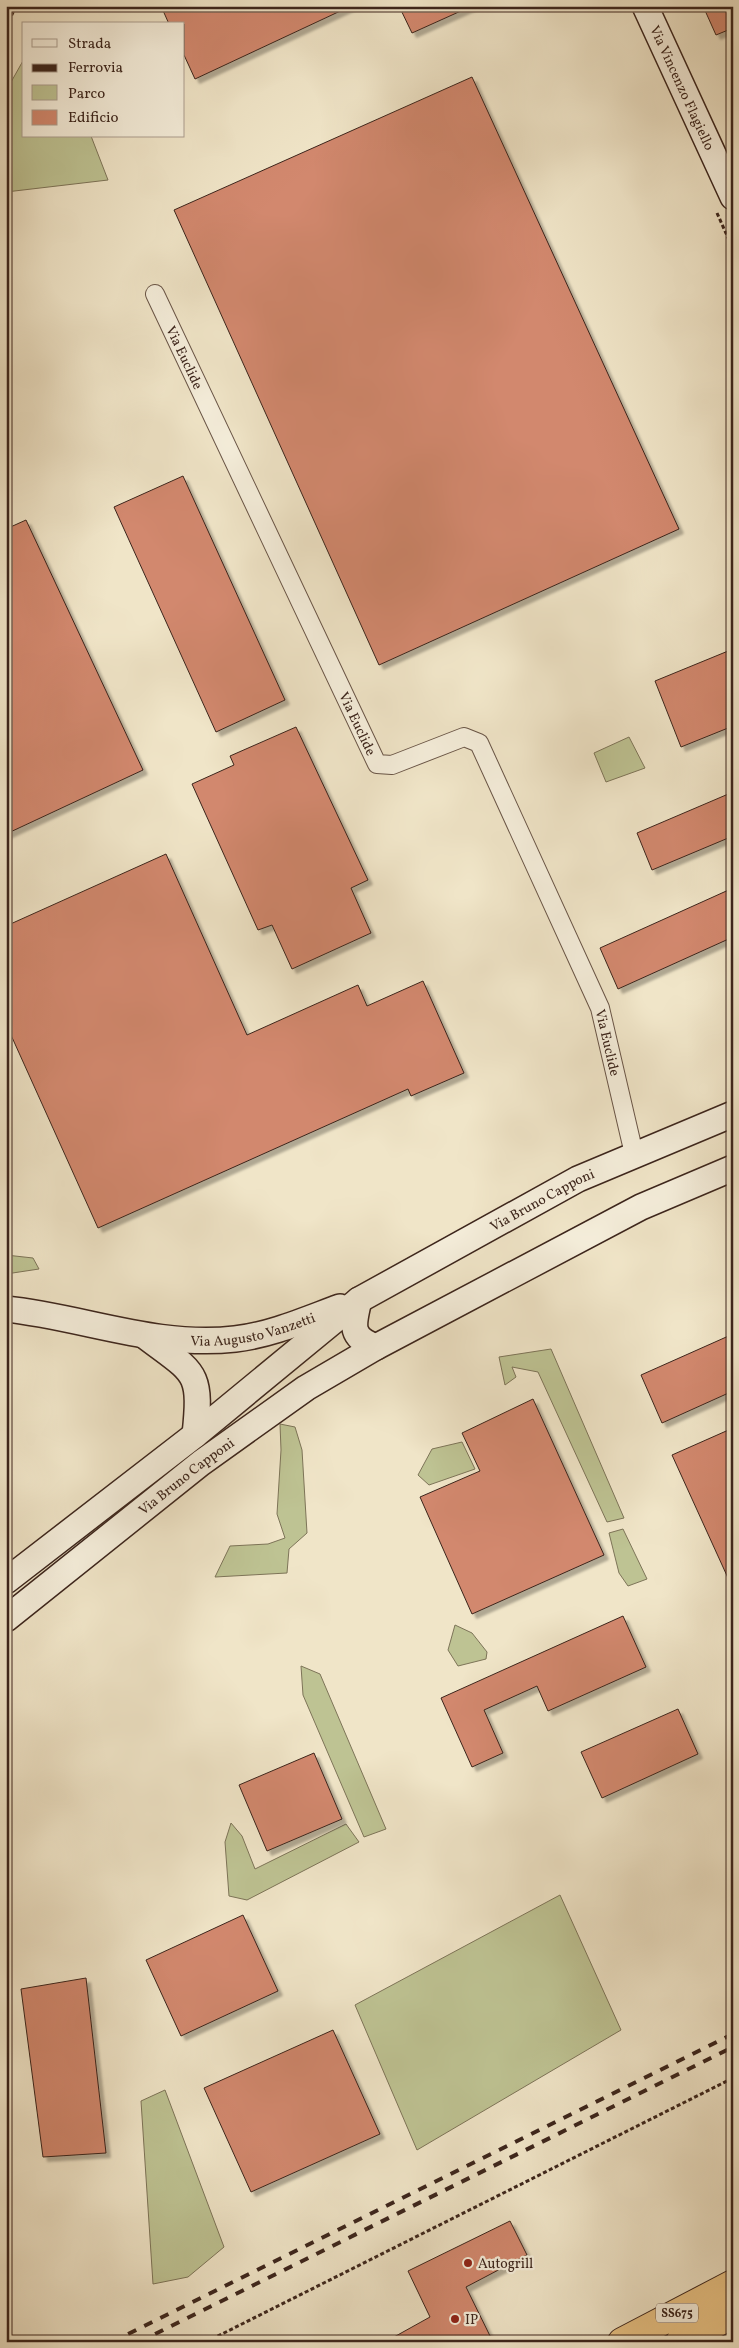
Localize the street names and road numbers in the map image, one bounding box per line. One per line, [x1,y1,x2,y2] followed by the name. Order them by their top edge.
[644,23,718,154] street label: Via Vincenzo Flagiello
[160,323,207,393] street label: Via Euclide
[333,689,380,759] street label: Via Euclide
[590,1008,624,1079] street label: Via Euclide
[487,1165,598,1237] street label: Via Bruno Capponi
[190,1309,318,1352] street label: Via Augusto Vanzetti
[135,1434,239,1520] street label: Via Bruno Capponi
[656,2304,698,2322] road number: SS675

